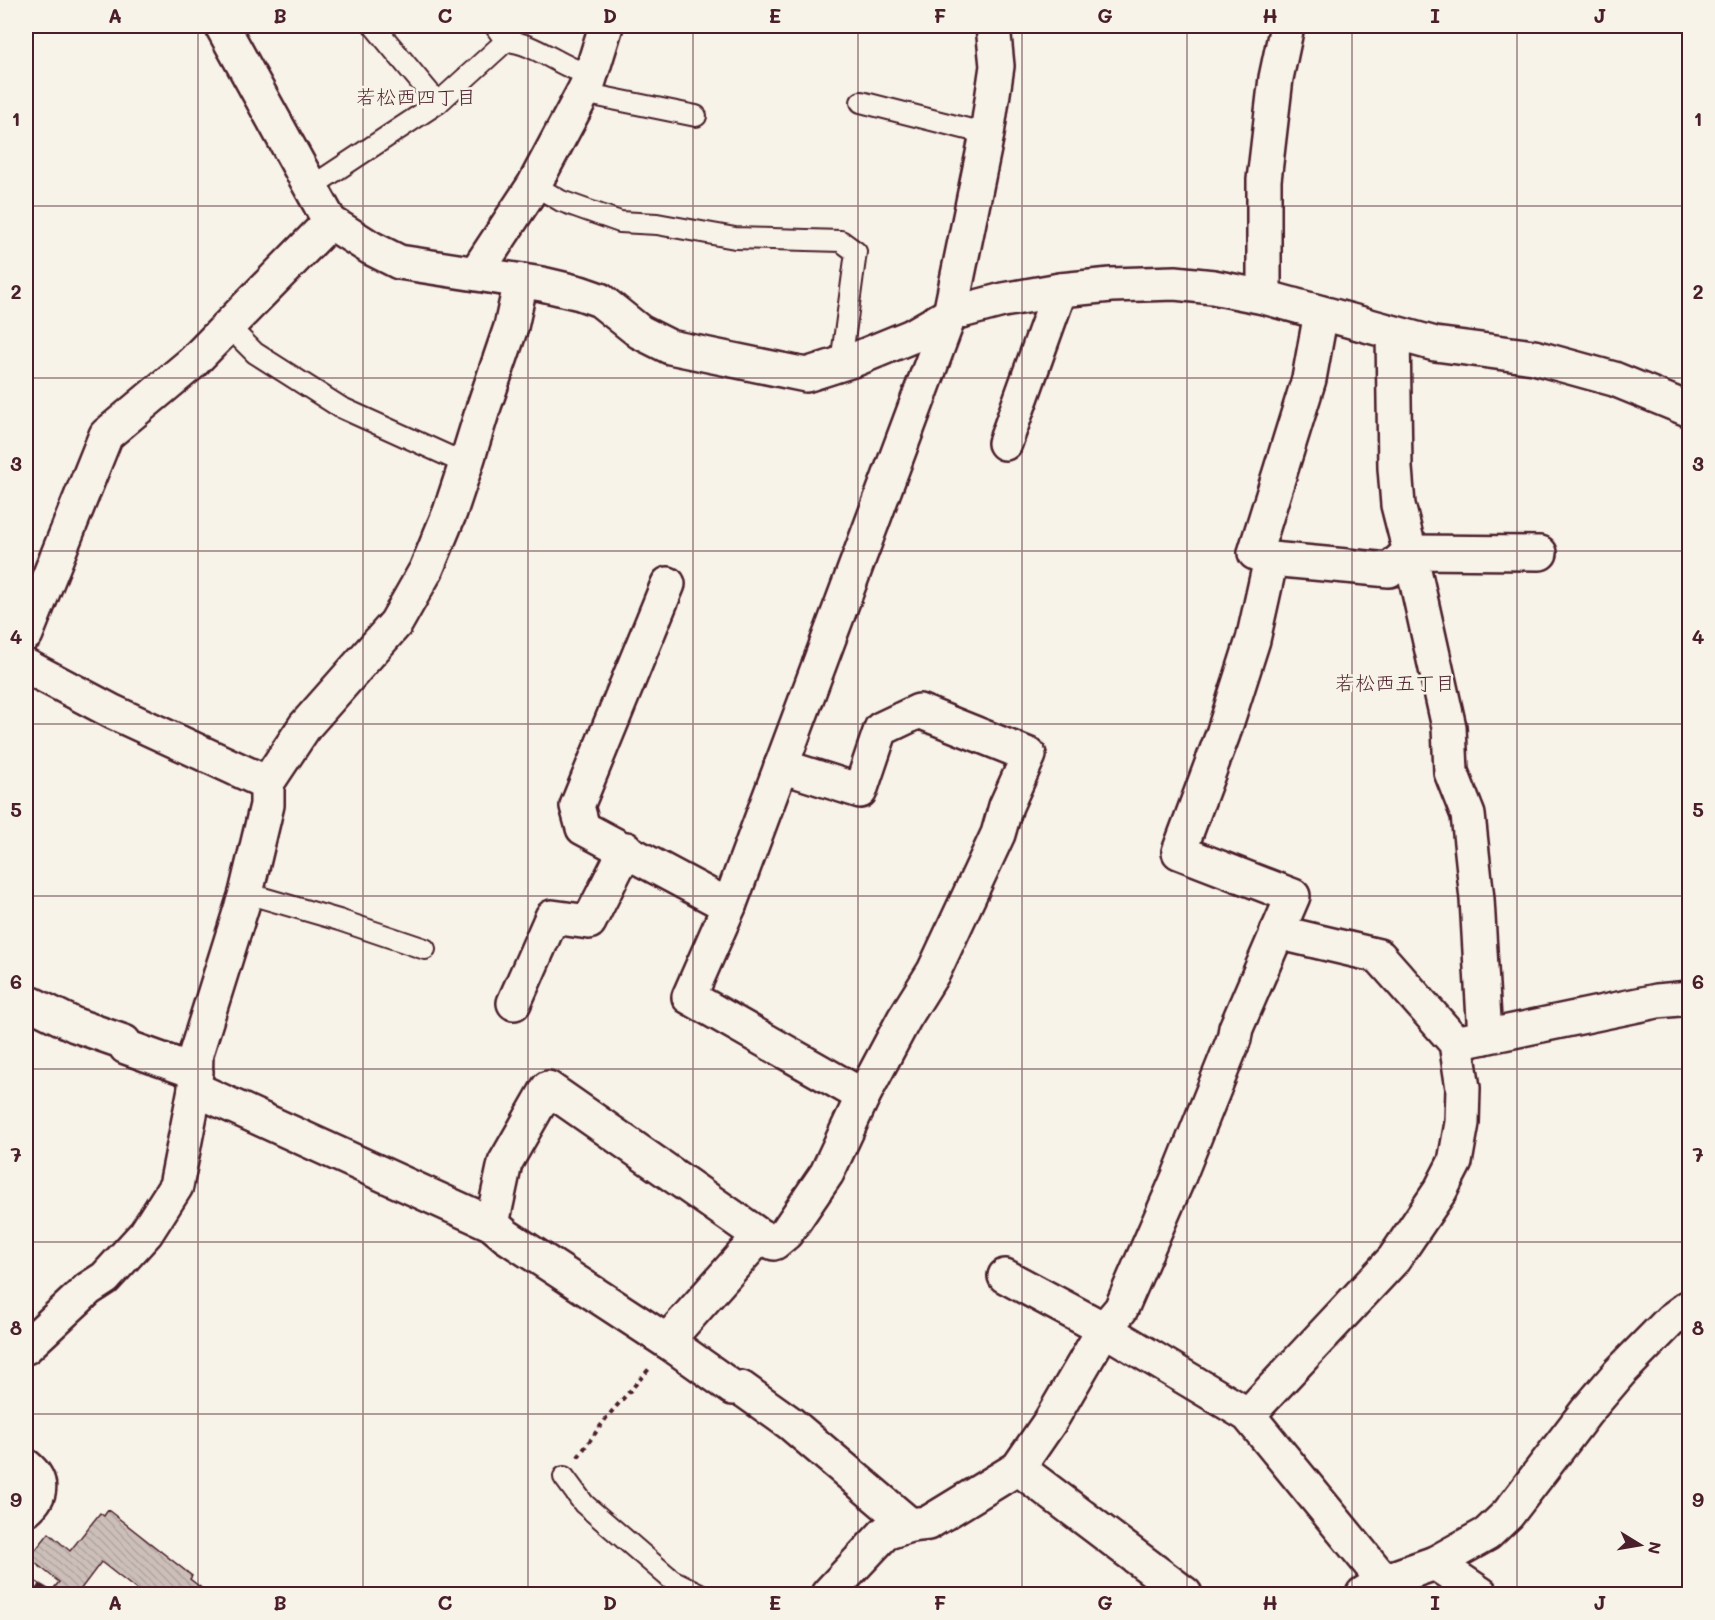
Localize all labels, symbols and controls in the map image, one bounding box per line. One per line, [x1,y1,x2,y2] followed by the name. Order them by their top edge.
[108,2,122,28] text: A
[273,2,287,28] text: B
[438,2,453,28] text: C
[603,2,617,28] text: D
[769,2,781,28] text: E
[934,2,947,28] text: F
[1097,2,1113,28] text: G
[1262,2,1278,28] text: H
[1430,2,1440,28] text: I
[1593,2,1607,28] text: J
[356,83,476,109] district label: 若松西四丁目
[12,105,20,131] text: 1
[1694,105,1702,131] text: 1
[10,278,22,304] text: 2
[1692,278,1704,304] text: 2
[10,450,22,476] text: 3
[1692,450,1704,476] text: 3
[10,623,23,649] text: 4
[1692,623,1705,649] text: 4
[1335,669,1455,695] district label: 若松西五丁目
[10,796,22,822] text: 5
[1692,796,1704,822] text: 5
[10,968,22,994] text: 6
[1692,968,1704,994] text: 6
[10,1141,22,1167] text: 7
[1692,1141,1704,1167] text: 7
[10,1314,22,1340] text: 8
[1692,1314,1704,1340] text: 8
[10,1486,22,1512] text: 9
[1692,1486,1704,1512] text: 9
[1610,1515,1670,1575] north arrow
[1644,1540,1667,1556] text: N
[108,1589,122,1615] text: A
[273,1589,287,1615] text: B
[438,1589,453,1615] text: C
[603,1589,617,1615] text: D
[769,1589,781,1615] text: E
[934,1589,947,1615] text: F
[1097,1589,1113,1615] text: G
[1262,1589,1278,1615] text: H
[1430,1589,1440,1615] text: I
[1593,1589,1607,1615] text: J

